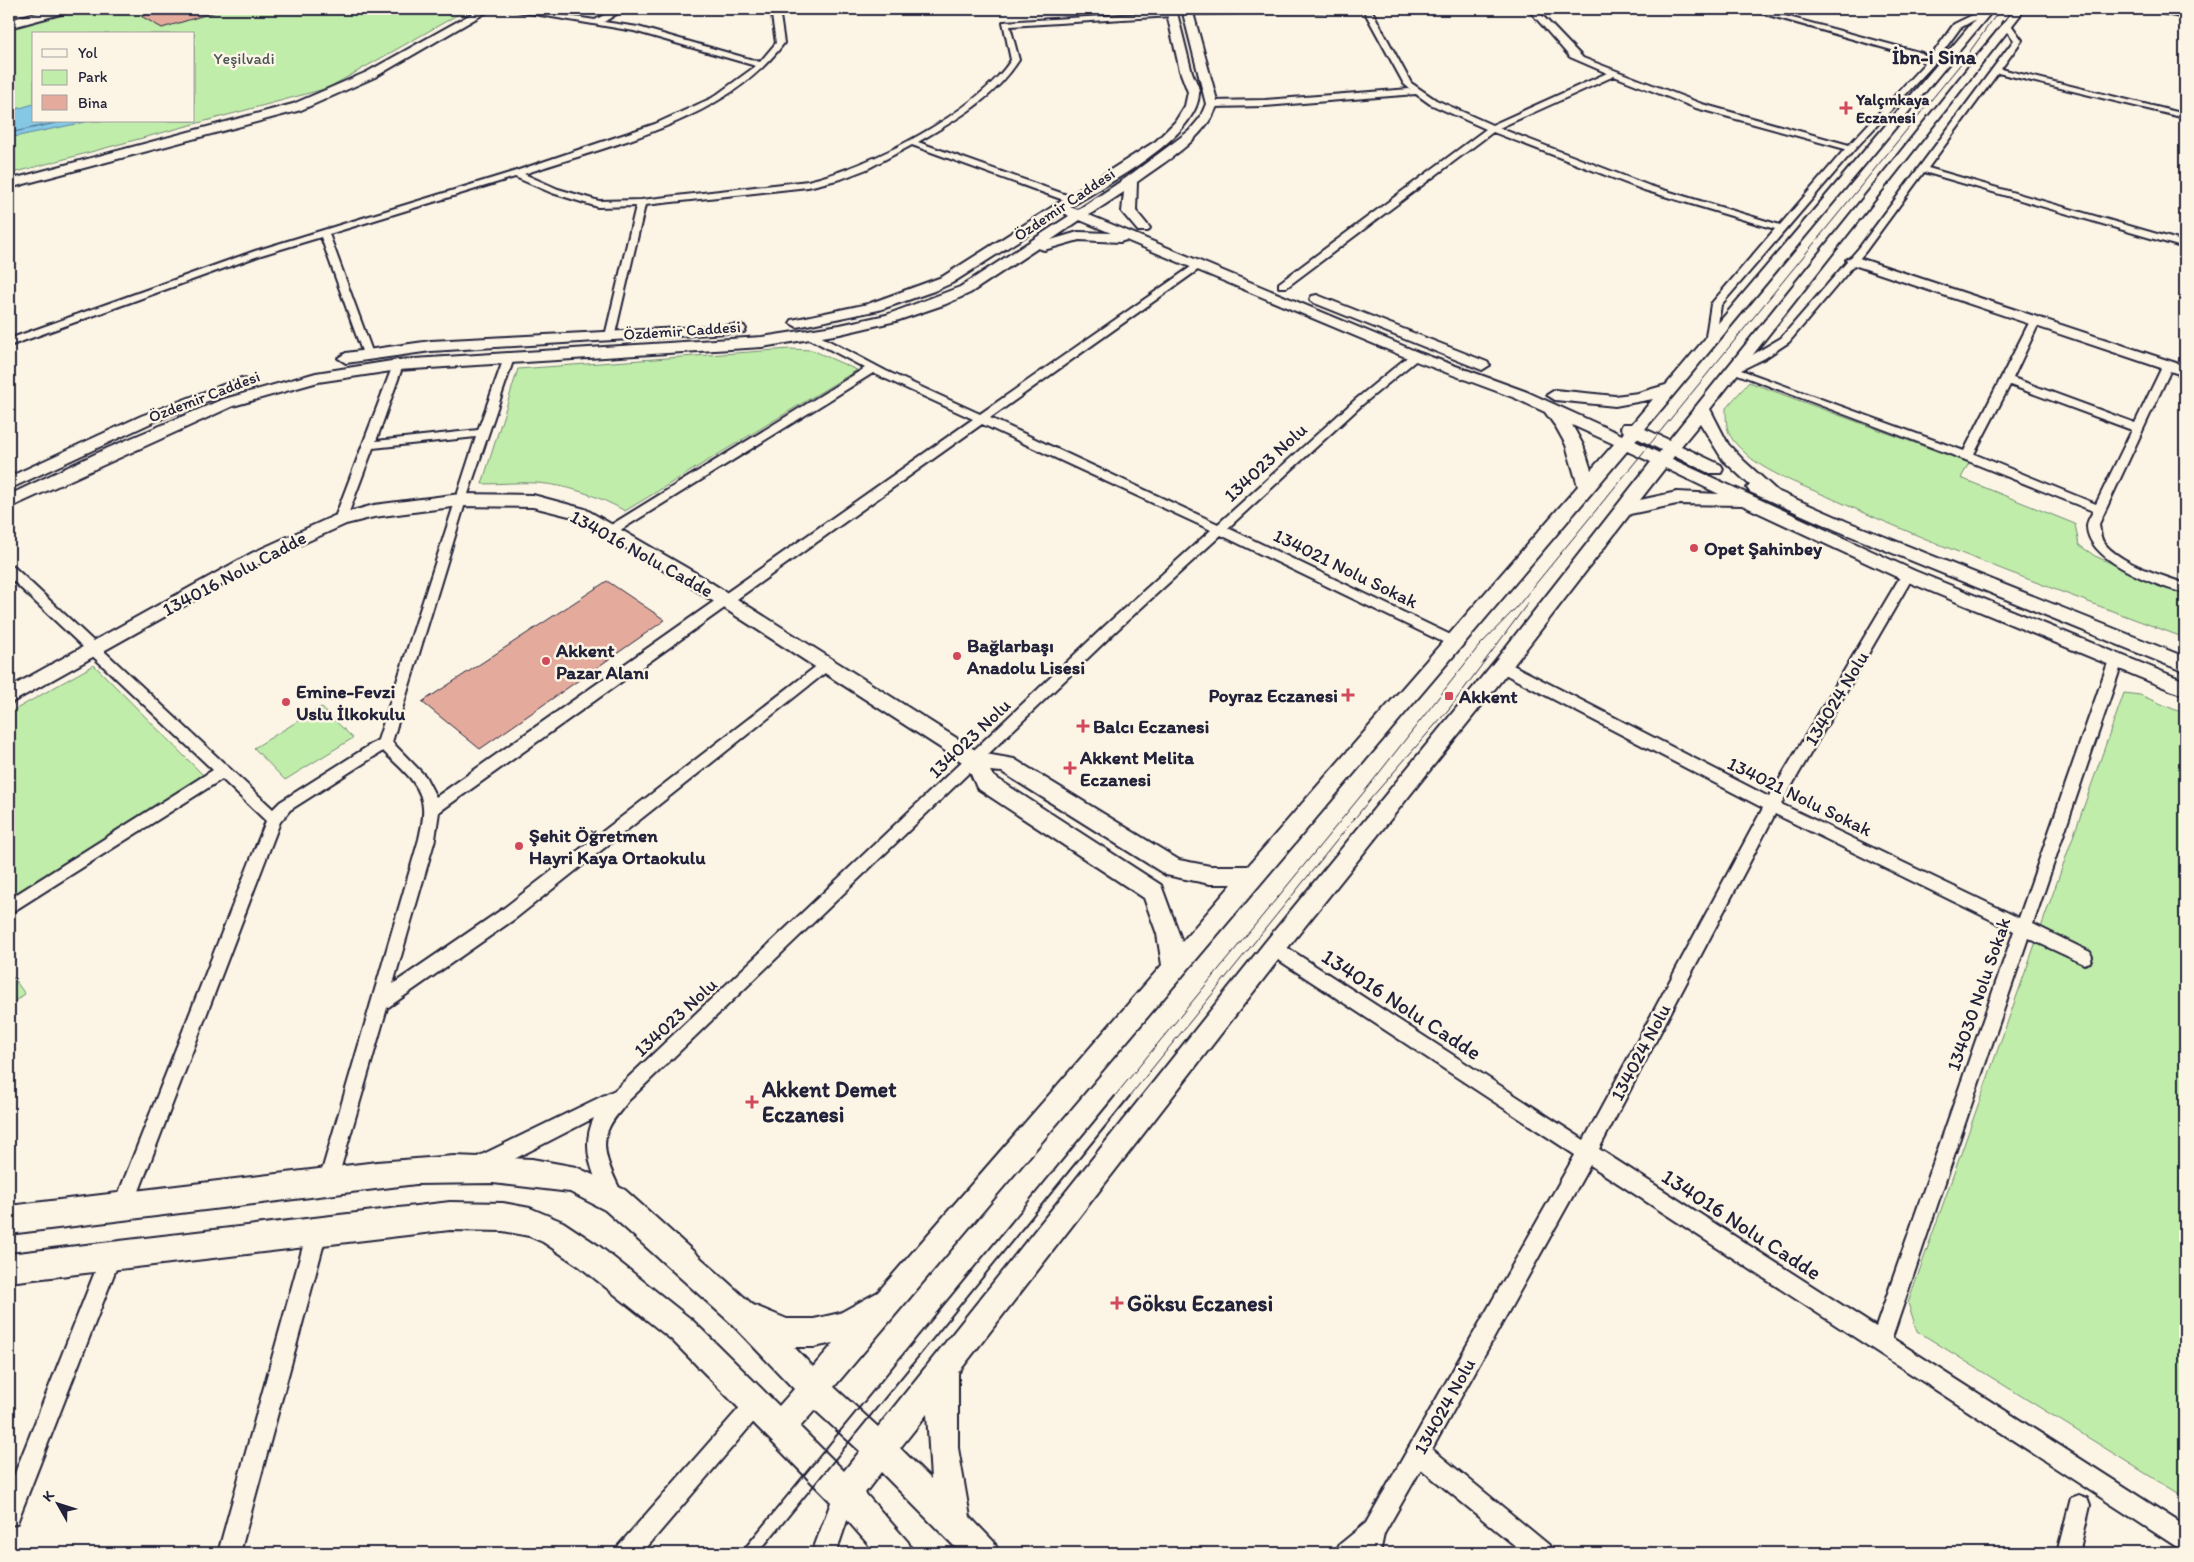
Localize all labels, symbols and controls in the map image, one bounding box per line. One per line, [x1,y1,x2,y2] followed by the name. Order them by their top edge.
[32,32,195,122] legend
[78,44,98,62] text: Yol
[1892,45,1977,69] district label: İbn-i Sina
[214,49,275,68] park label: Yeşilvadi
[78,68,108,86] text: Park
[1855,90,1930,127] place label: Yalçınkaya Eczanesi
[78,94,108,112] text: Bina
[1840,102,1852,114] marker: Yalçınkaya Eczanesi
[1010,164,1118,245] street label: Özdemir Caddesi
[623,317,741,344] street label: Özdemir Caddesi
[146,367,262,426] street label: Özdemir Caddesi
[1219,418,1312,507] street label: 134023 Nolu
[566,505,717,602] street label: 134016 Nolu Cadde
[1270,524,1422,613] street label: 134021 Nolu Sokak
[158,526,310,621] street label: 134016 Nolu Cadde
[1704,537,1823,560] place label: Opet Şahinbey
[1688,542,1700,554] marker: Opet Şahinbey
[966,634,1085,679] place label: Bağlarbaşı Anadolu Lisesi
[555,639,649,684] place label: Akkent Pazar Alanı
[1799,647,1874,750] street label: 134024 Nolu
[951,650,963,662] marker: Bağlarbaşı Anadolu Lisesi
[540,655,552,667] marker: Akkent Pazar Alanı
[296,680,406,725] place label: Emine-Fevzi Uslu İlkokulu
[1208,684,1338,707] place label: Poyraz Eczanesi
[1458,685,1518,708] place label: Akkent
[1342,689,1354,701] marker: Poyraz Eczanesi
[1443,690,1455,702] marker: Akkent
[924,694,1015,783] street label: 134023 Nolu
[280,696,292,708] marker: Emine-Fevzi Uslu İlkokulu
[1093,715,1209,738] place label: Balcı Eczanesi
[1077,720,1089,732] marker: Balcı Eczanesi
[1079,746,1195,791] place label: Akkent Melita Eczanesi
[1724,752,1876,841] street label: 134021 Nolu Sokak
[1064,762,1076,774] marker: Akkent Melita Eczanesi
[529,824,706,869] place label: Şehit Öğretmen Hayri Kaya Ortaokulu
[513,840,525,852] marker: Şehit Öğretmen Hayri Kaya Ortaokulu
[1941,914,2016,1074] street label: 134030 Nolu Sokak
[1317,943,1487,1066] street label: 134016 Nolu Cadde
[629,973,722,1062] street label: 134023 Nolu
[1605,1000,1676,1105] street label: 134024 Nolu
[761,1076,897,1128] place label: Akkent Demet Eczanesi
[746,1096,758,1108] marker: Akkent Demet Eczanesi
[1657,1163,1827,1286] street label: 134016 Nolu Cadde
[1127,1290,1273,1317] place label: Göksu Eczanesi
[1111,1297,1123,1309] marker: Göksu Eczanesi
[1409,1354,1480,1458] street label: 134024 Nolu
[32,1480,82,1530] north arrow
[39,1486,58,1505] text: K

